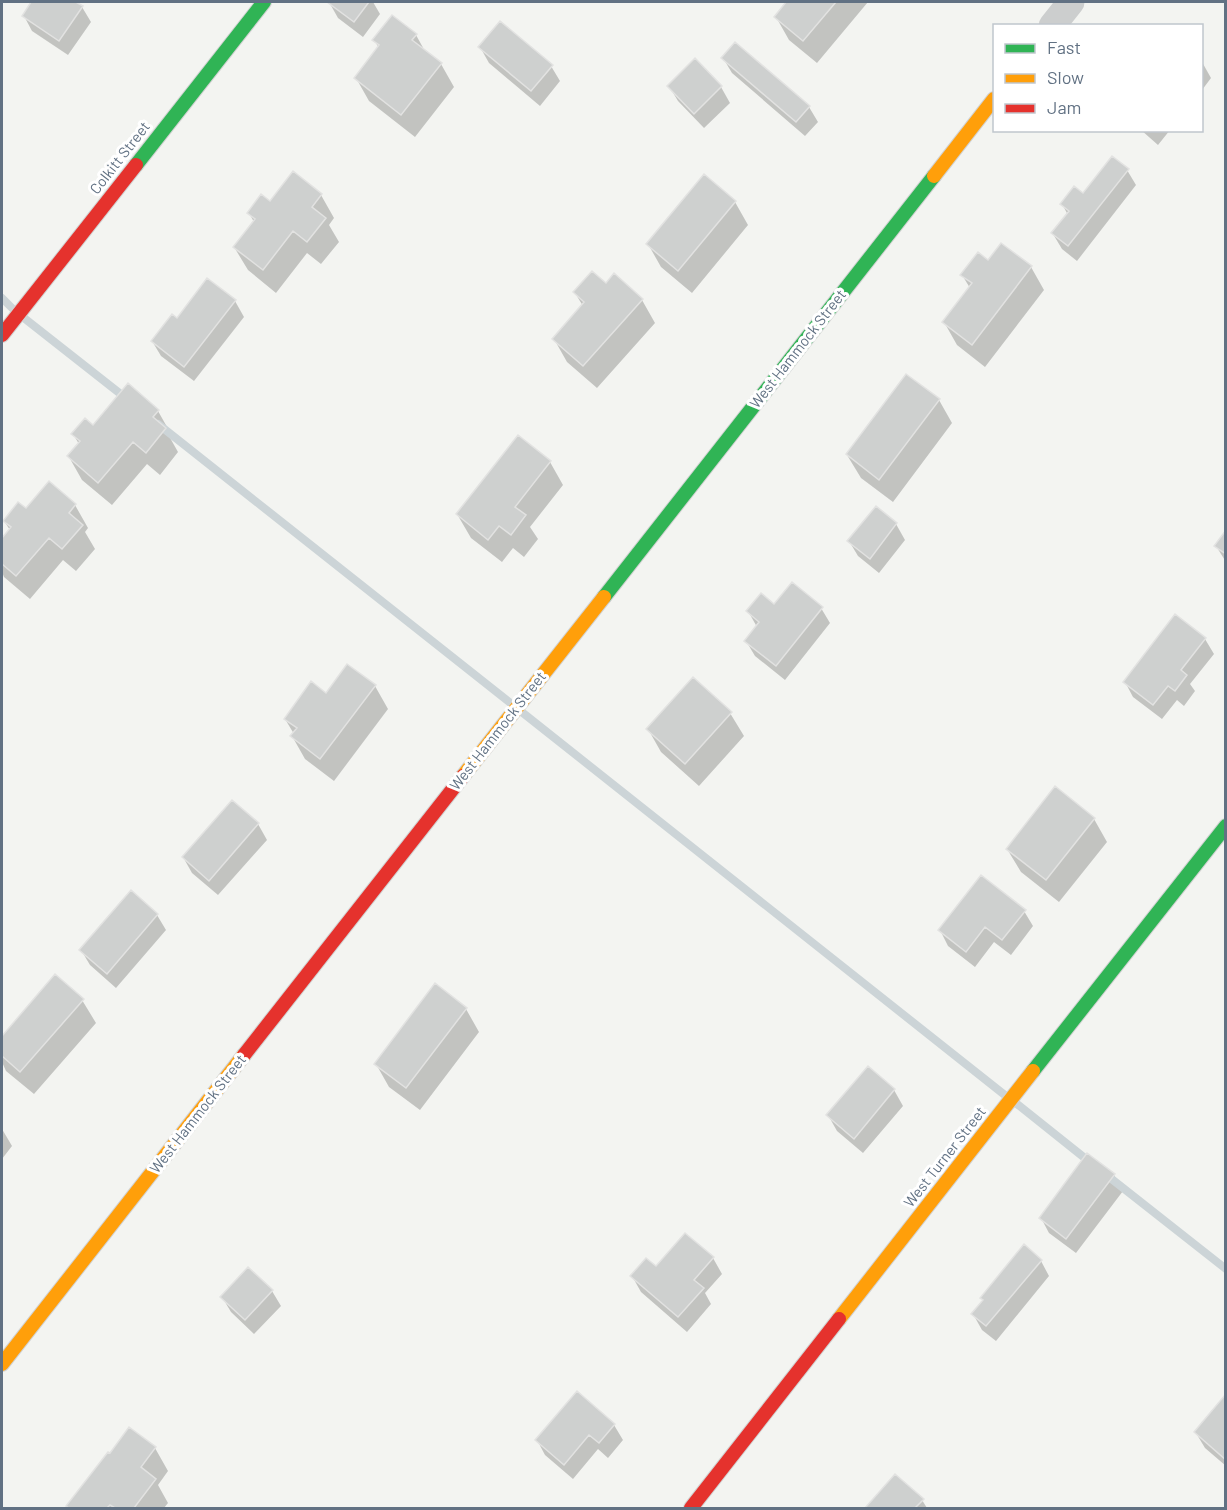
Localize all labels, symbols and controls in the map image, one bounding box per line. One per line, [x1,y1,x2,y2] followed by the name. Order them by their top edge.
[993,24,1203,132] legend
[1047,36,1081,58] text: Fast
[1047,66,1084,88] text: Slow
[1047,96,1081,118] text: Jam
[85,118,153,197] street label: Colkitt Street
[745,285,849,411] street label: West Hammock Street
[445,667,549,793] street label: West Hammock Street
[145,1050,249,1176] street label: West Hammock Street
[899,1102,989,1210] street label: West Turner Street

